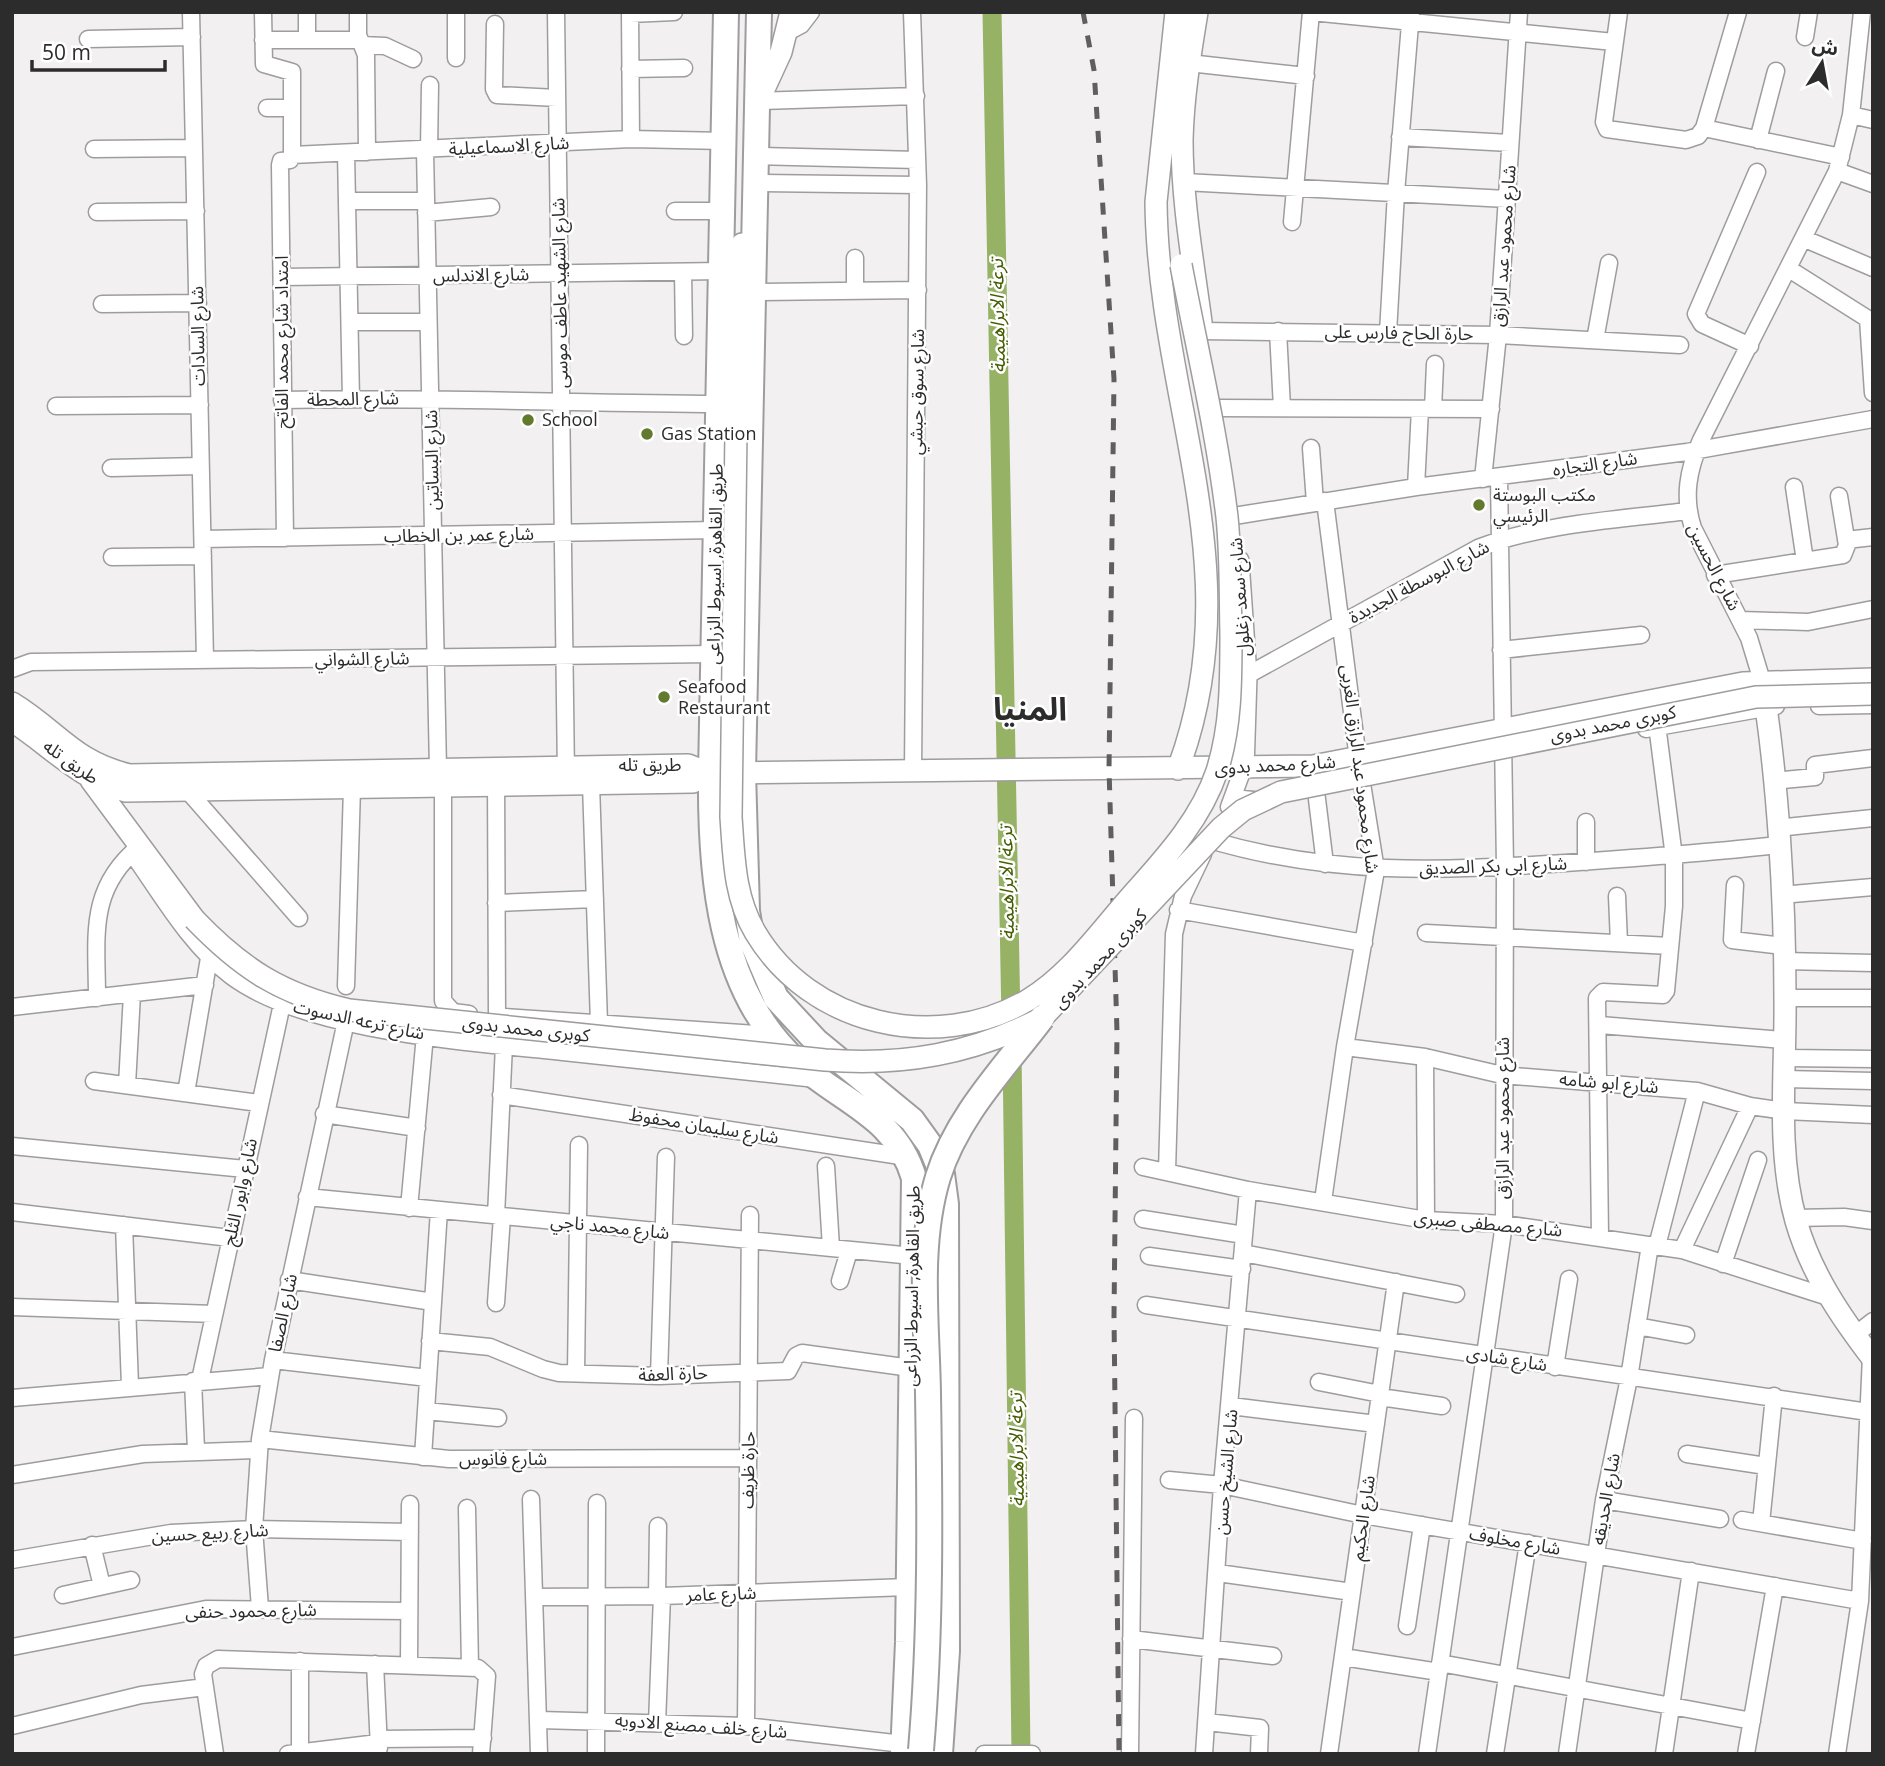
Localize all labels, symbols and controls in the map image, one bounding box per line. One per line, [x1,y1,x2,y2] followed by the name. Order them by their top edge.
[32,28,164,72] scale bar
[1787,28,1857,98] north arrow
[1810,31,1841,62] text: ش
[42,38,91,66] text: 50 m
[448,130,570,163] street label: شارع الاسماعيلية
[1485,164,1524,328] street label: شارع محمود عبد الرازق
[545,198,576,388] street label: شارع الشهيد عاطف موسى
[269,255,296,429] street label: امتداد شارع محمد الفاتح
[983,256,1011,373] water label: ترعة الابراهيمية
[433,261,529,290] street label: شارع الاندلس
[184,286,213,386] street label: شارع السادات
[1324,319,1474,347] street label: حارة الحاج فارس على
[903,329,932,455] street label: شارع سوق حبشي
[307,385,399,414] street label: شارع المحطة
[542,407,598,431] place label: School
[418,409,447,511] street label: شارع البساتين
[520,412,536,428] marker: School
[661,421,756,445] place label: Gas Station
[639,426,655,442] marker: Gas Station
[1551,445,1639,484] street label: شارع التجاره
[700,463,728,665] street label: طريق القاهرة, اسيوط الزراعى
[1493,482,1596,529] place label: مكتب البوستة الرئيسي
[1471,497,1487,513] marker: مكتب البوستة الرئيسي
[1680,519,1747,616] street label: شارع الحسين
[384,521,534,550] street label: شارع عمر بن الخطاب
[1344,534,1494,631] street label: شارع البوسطة الجديدة
[1223,537,1258,657] street label: شارع سعد زغلول
[314,645,410,674] street label: شارع الشواني
[1333,663,1386,875] street label: شارع محمود عبد الرازق الغربى
[678,674,770,719] place label: Seafood Restaurant
[993,686,1067,729] district label: المنيا
[656,689,672,705] marker: Seafood Restaurant
[1548,699,1678,747] street label: كوبرى محمد بدوى
[39,733,104,789] street label: طريق تله
[1214,749,1336,782] street label: شارع محمد بدوى
[619,752,681,776] street label: طريق تله
[992,823,1020,940] water label: ترعة الابراهيمية
[1419,850,1568,883] street label: شارع ابى بكر الصديق
[1047,903,1152,1013] street label: كوبرى محمد بدوى
[291,993,427,1048] street label: شارع ترعه الدسوت
[461,1009,592,1047] street label: كوبرى محمد بدوى
[1490,1037,1517,1199] street label: شارع محمود عبد الرازق
[1558,1066,1660,1101] street label: شارع ابو شامه
[627,1101,781,1152] street label: شارع سليمان محفوظ
[216,1136,265,1248] street label: شارع وابور الثلج
[897,1185,925,1387] street label: طريق القاهرة, اسيوط الزراعى
[1412,1205,1563,1244] street label: شارع مصطفى صبرى
[549,1208,671,1247] street label: شارع محمد ناجي
[262,1271,305,1355] street label: شارع الصفا
[1465,1340,1549,1379] street label: شارع شادى
[638,1360,708,1386] street label: حارة العفة
[1002,1390,1030,1507] water label: ترعة الابراهيمية
[1208,1408,1245,1536] street label: شارع الشيخ حسن
[734,1431,760,1509] street label: حارة ظريف
[459,1446,547,1473] street label: شارع فانوس
[1585,1451,1628,1547] street label: شارع الحديقه
[1344,1474,1383,1563] street label: شارع الحكيم
[151,1517,269,1550] street label: شارع ربيع حسين
[1467,1520,1563,1563] street label: شارع مخلوف
[684,1580,757,1609] street label: شارع عامر
[185,1597,317,1626] street label: شارع محمود حنفى
[614,1707,788,1746] street label: شارع خلف مصنع الادويه

